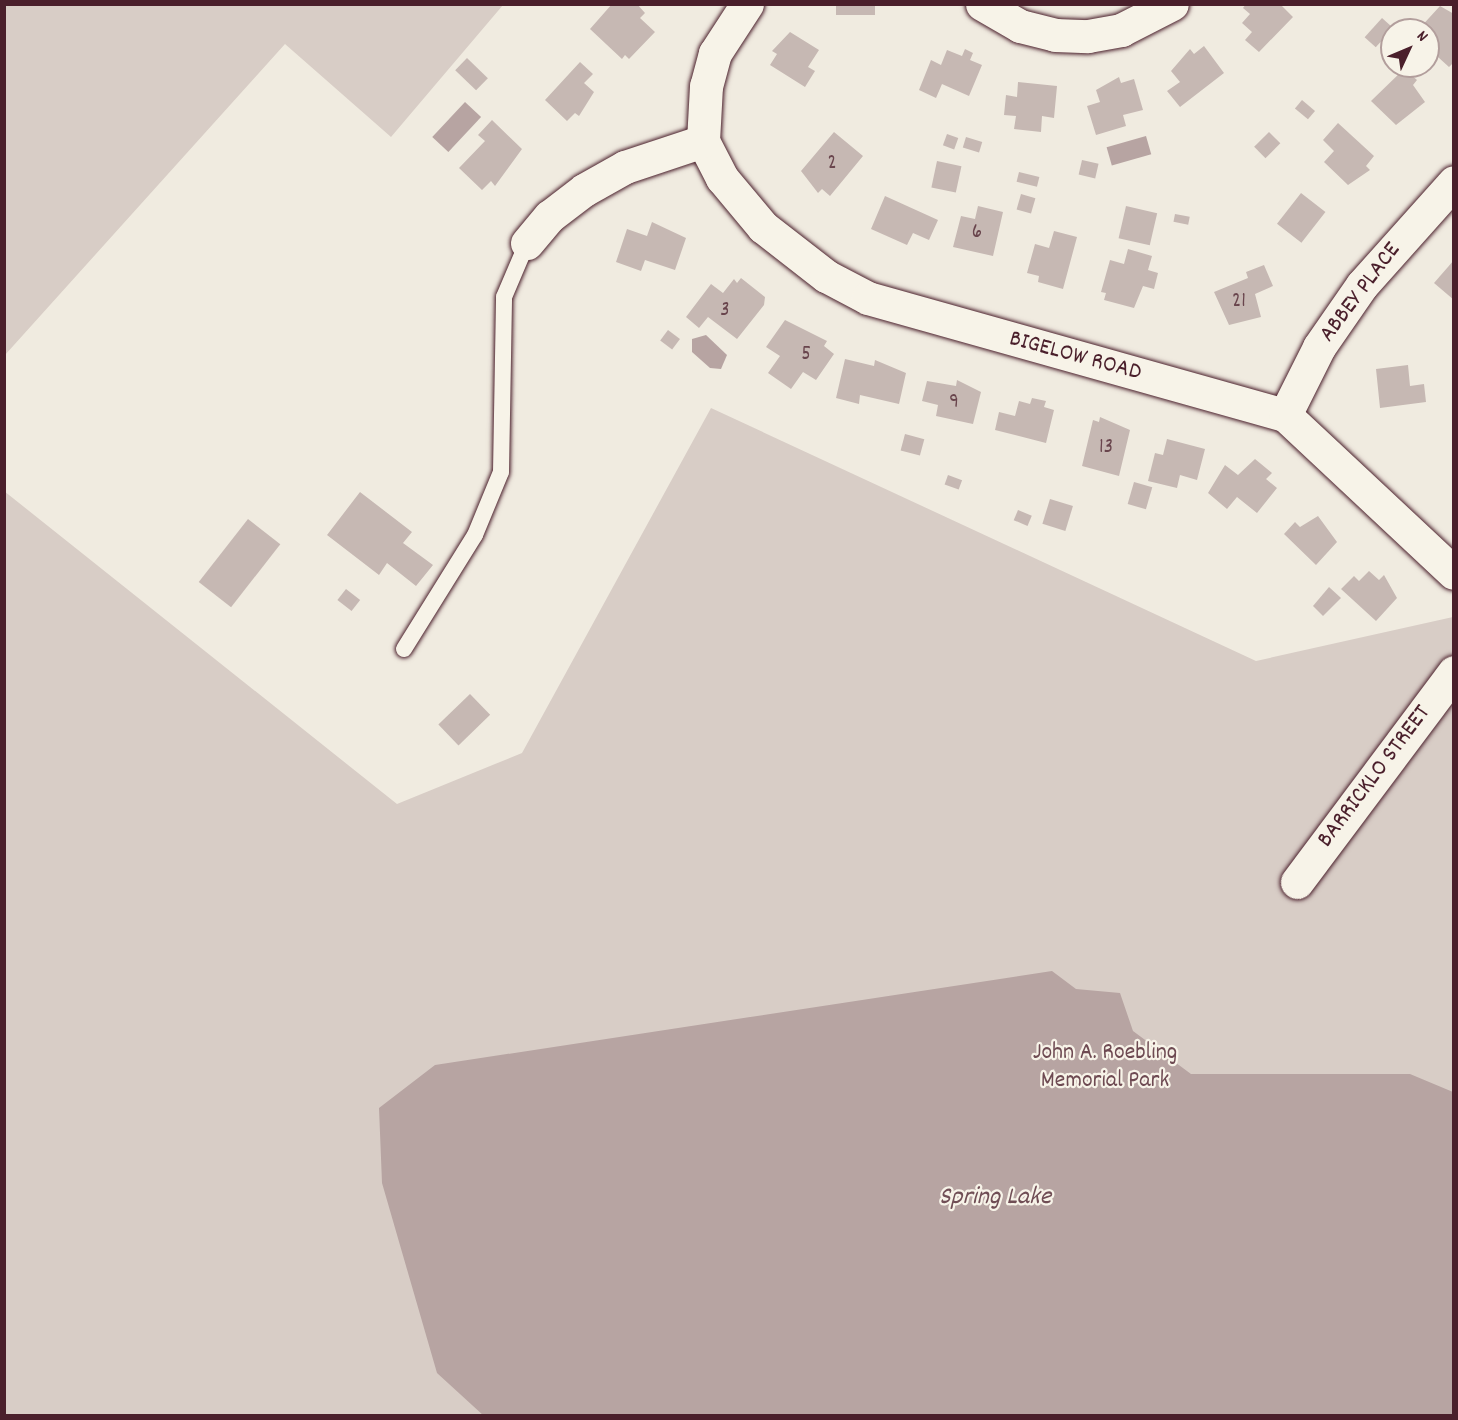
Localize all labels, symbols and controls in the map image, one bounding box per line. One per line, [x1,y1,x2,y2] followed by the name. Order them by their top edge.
[1380,18,1440,78] north arrow
[1411,26,1433,47] text: N
[827,151,837,177] house number: 2
[972,220,982,246] house number: 6
[1314,237,1408,349] street label: ABBEY PLACE
[1232,289,1246,315] house number: 21
[720,298,730,324] house number: 3
[1006,326,1144,388] street label: BIGELOW ROAD
[801,342,811,368] house number: 5
[949,390,959,416] house number: 9
[1099,435,1113,461] house number: 13
[1312,700,1438,854] street label: BARRICKLO STREET
[1033,1040,1177,1096] park label: John A. Roebling Memorial Park
[939,1182,1051,1214] water label: Spring Lake

